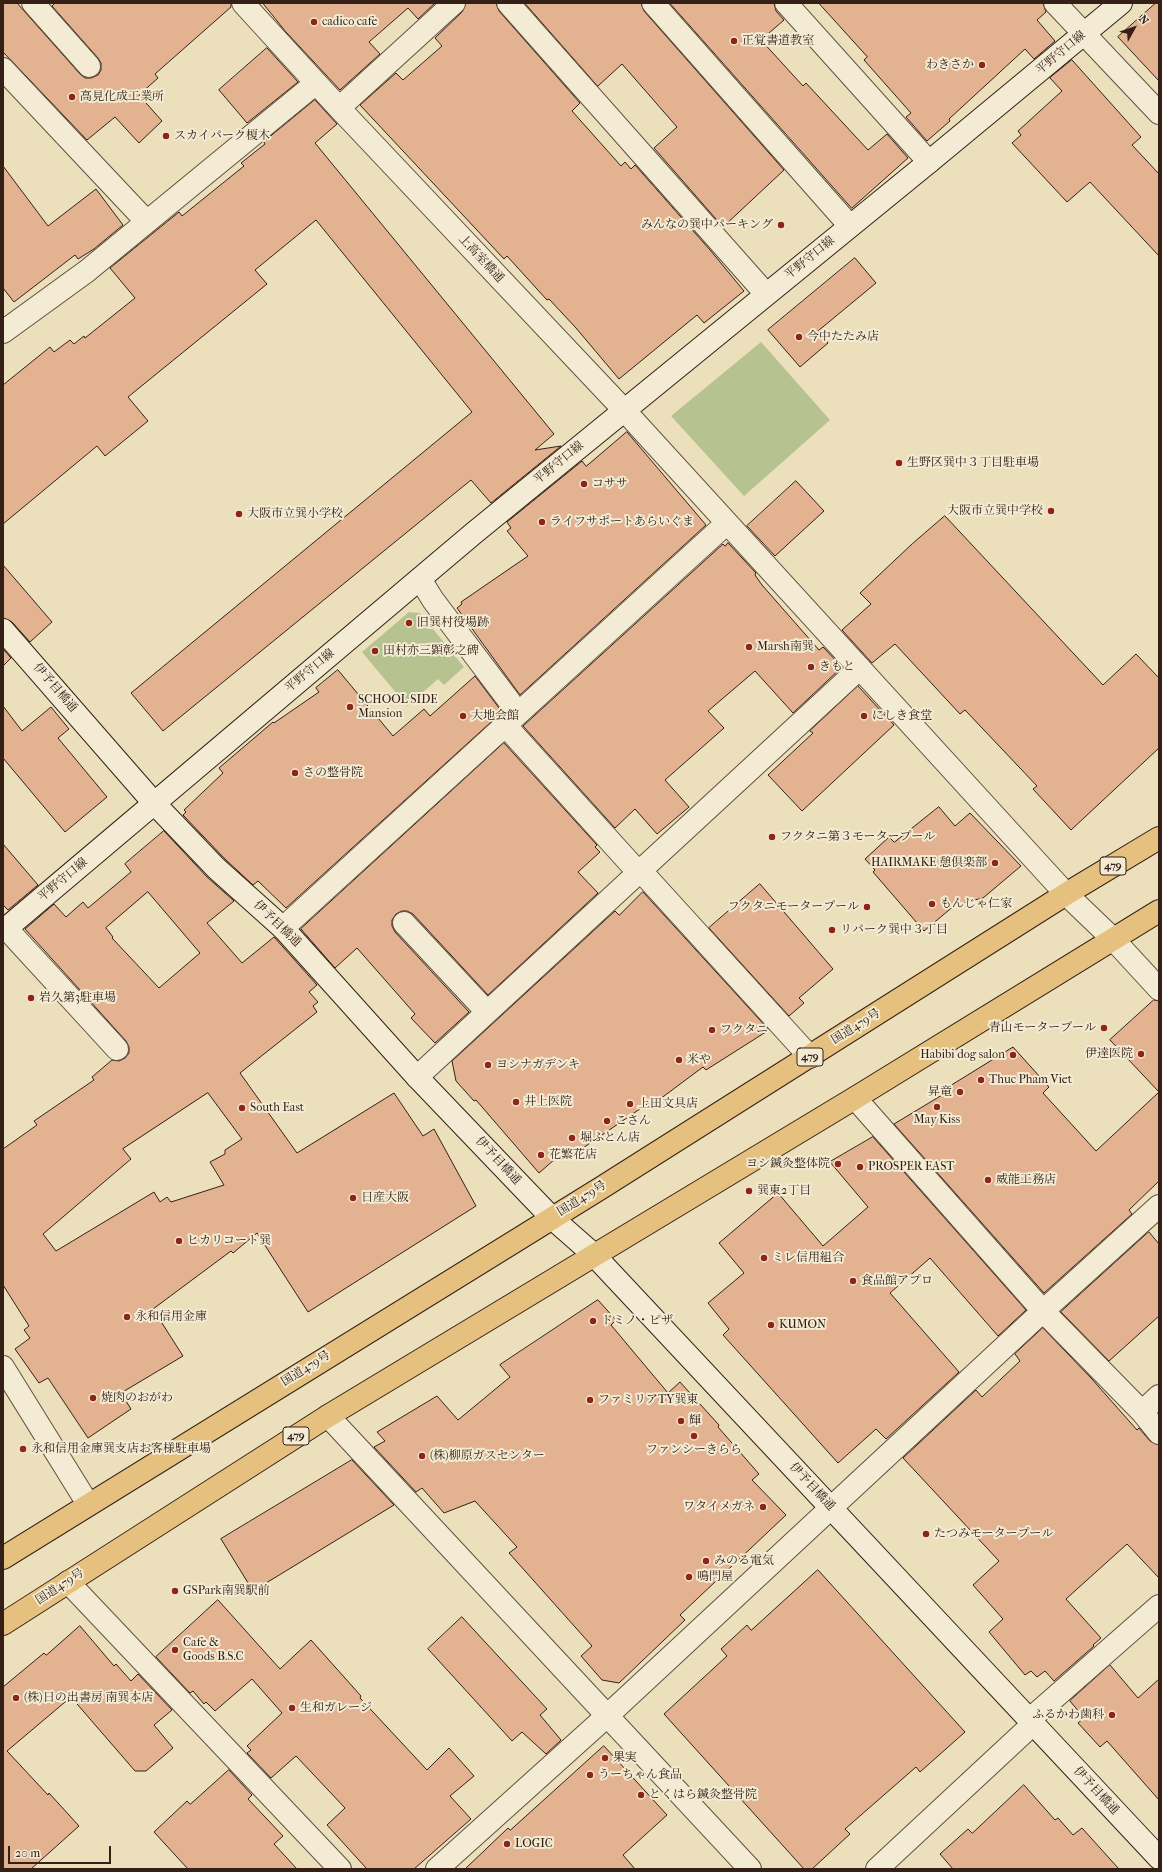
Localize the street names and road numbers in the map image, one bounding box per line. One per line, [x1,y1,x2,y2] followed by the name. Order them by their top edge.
[1033,28,1089,78] street label: 平野守口線
[455,232,507,286] street label: 上高室橋通
[782,234,838,282] street label: 平野守口線
[531,439,587,487] street label: 平野守口線
[282,646,338,696] street label: 平野守口線
[30,661,80,715] street label: 伊予目橋通
[35,855,91,905] street label: 平野守口線
[1100,857,1126,875] road number: 479
[250,898,304,950] street label: 伊予目橋通
[829,1006,883,1048] street label: 国道479号
[797,1048,823,1066] road number: 479
[472,1134,524,1188] street label: 伊予目橋通
[555,1178,609,1220] street label: 国道479号
[279,1348,333,1390] street label: 国道479号
[283,1427,309,1445] road number: 479
[786,1460,838,1514] street label: 伊予目橋通
[33,1566,87,1608] street label: 国道479号
[1070,1764,1122,1818] street label: 伊予目橋通

